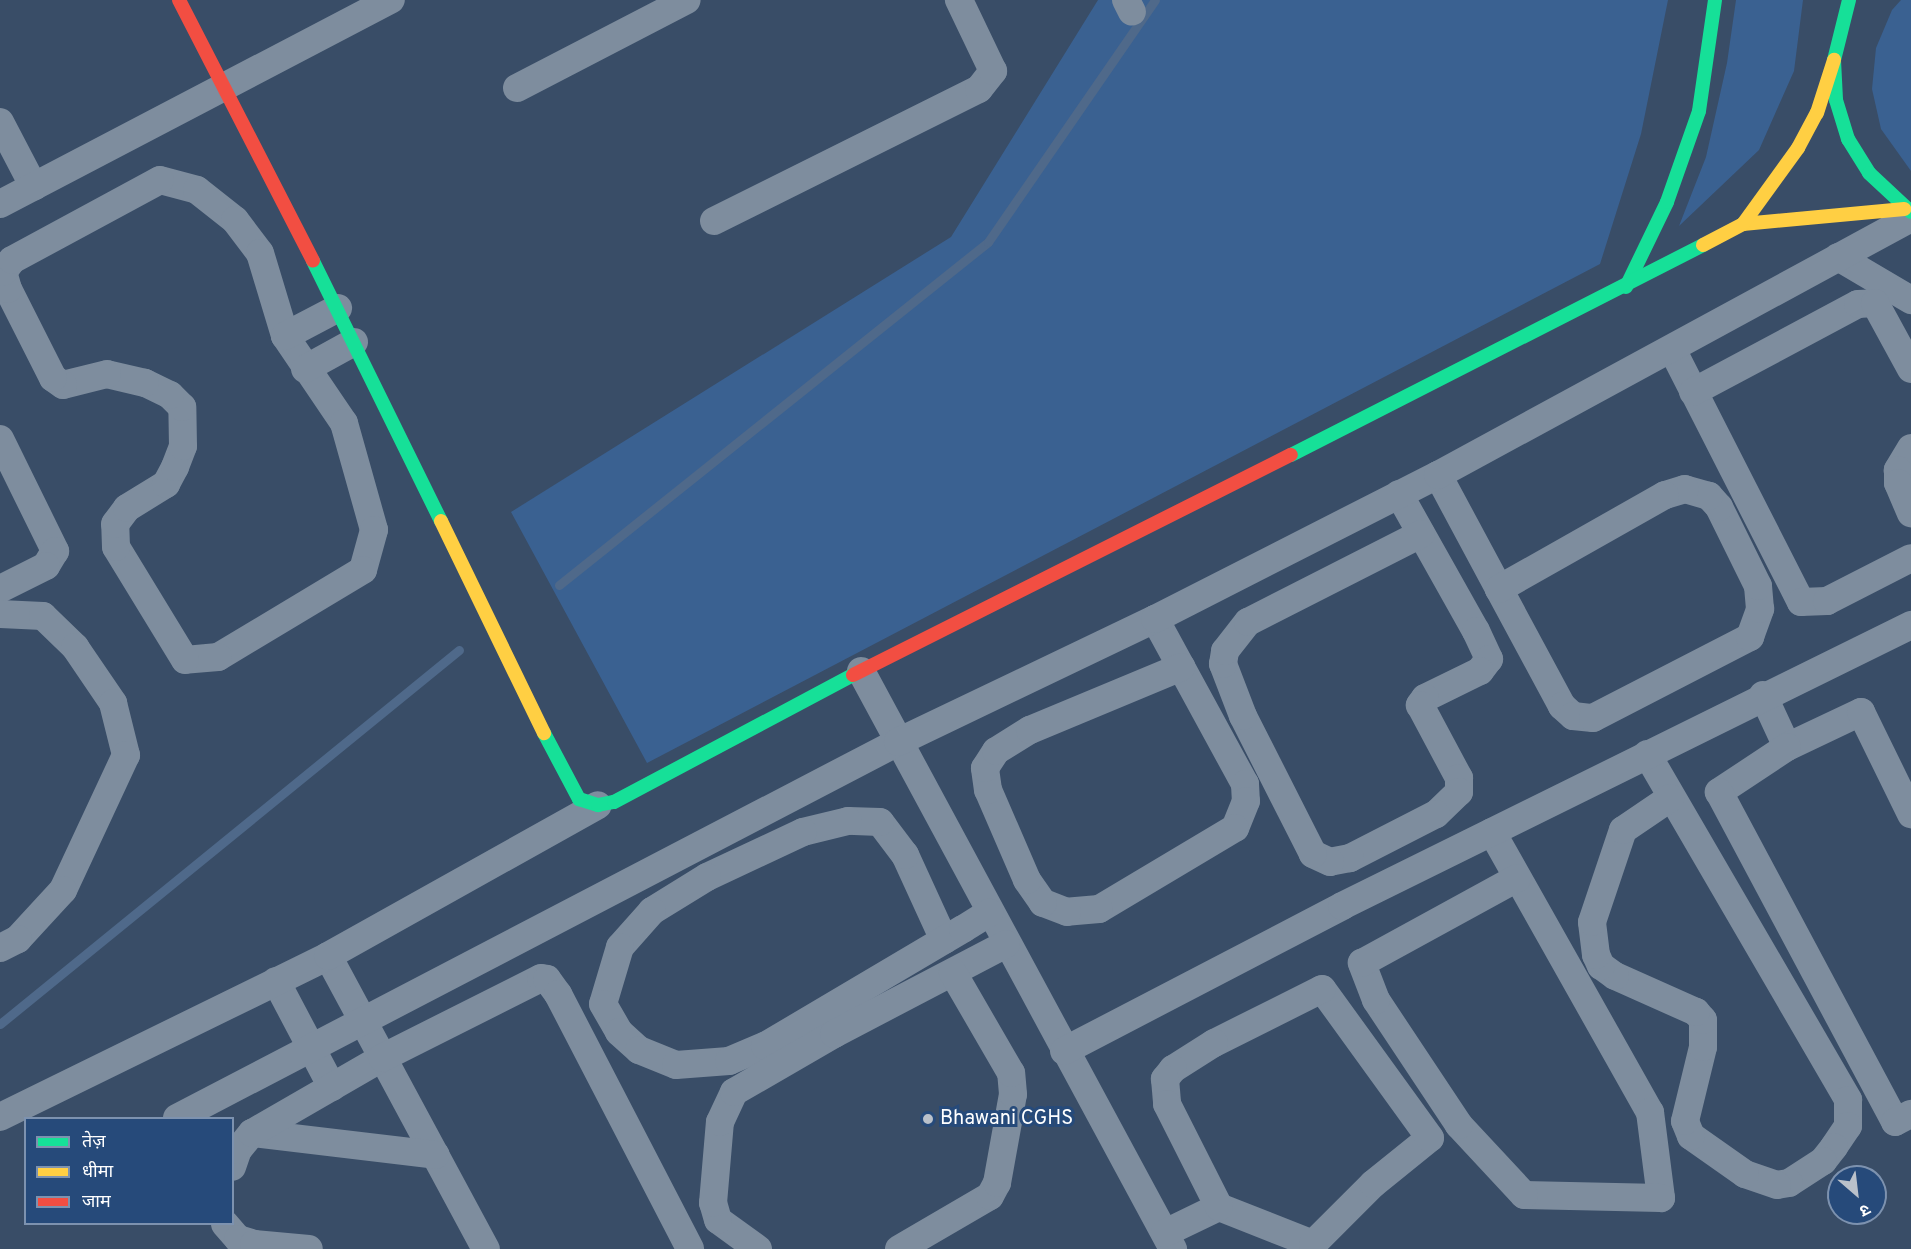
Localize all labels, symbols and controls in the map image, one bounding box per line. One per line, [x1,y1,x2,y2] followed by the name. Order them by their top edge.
[940,1107,1073,1131] place label: Bhawani CGHS
[921,1112,935,1126] marker: Bhawani CGHS
[24,1117,234,1225] legend
[82,1131,106,1154] text: तेज़
[82,1161,113,1184] text: धीमा
[1827,1165,1887,1225] north arrow
[82,1191,111,1214] text: जाम
[1856,1198,1873,1220] text: उ

